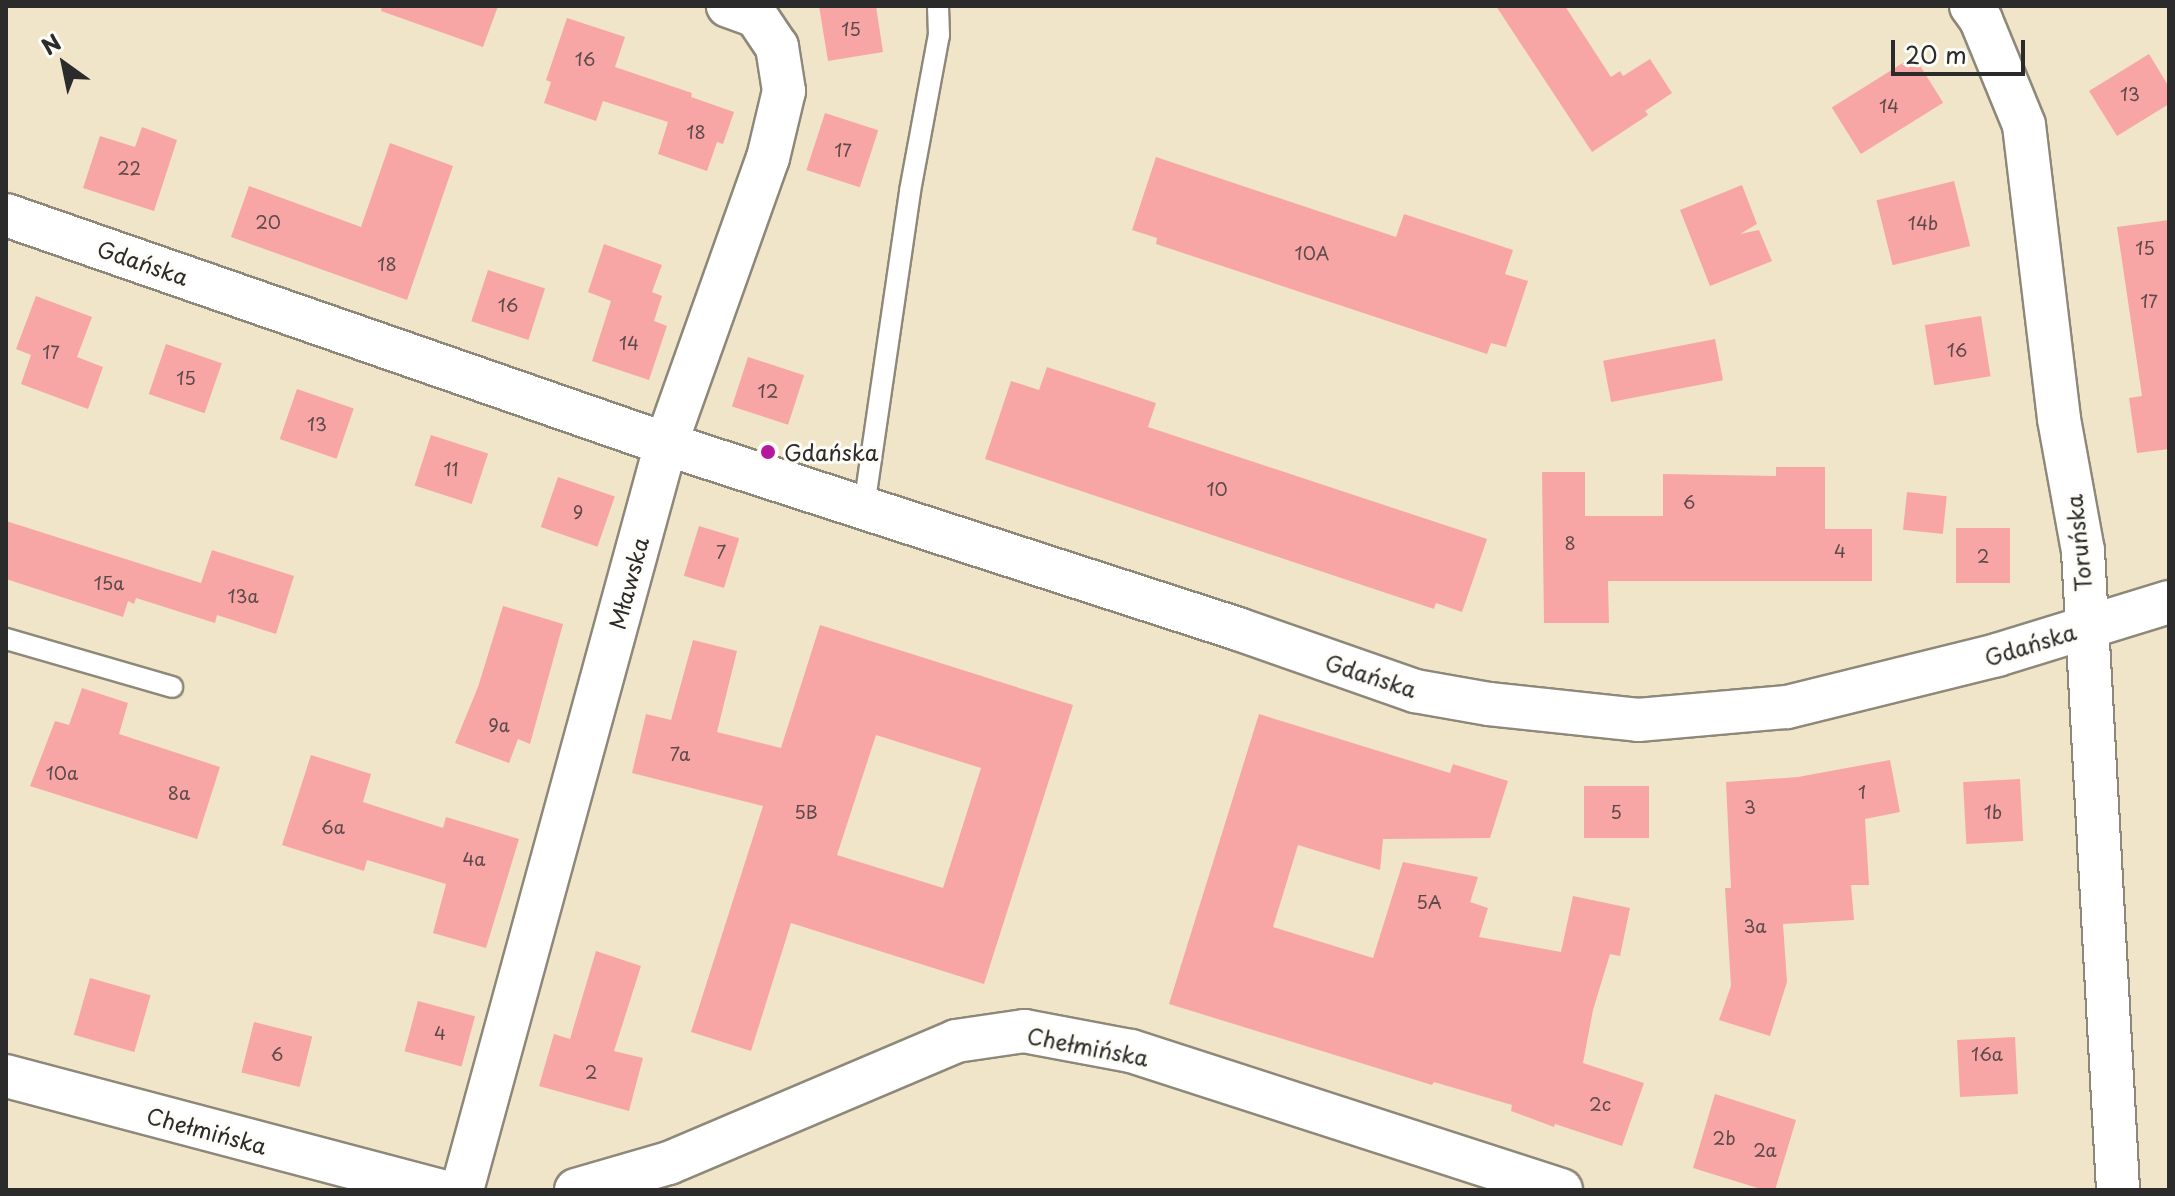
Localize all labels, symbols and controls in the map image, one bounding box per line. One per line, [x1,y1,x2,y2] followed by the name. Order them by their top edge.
[841,18,861,40] house number: 15
[24,24,104,104] north arrow
[1895,24,2029,74] scale bar
[34,25,67,62] text: N
[1905,36,1967,72] text: 20 m
[575,48,595,70] house number: 16
[2120,83,2140,105] house number: 13
[1879,95,1899,117] house number: 14
[686,121,706,143] house number: 18
[834,139,852,161] house number: 17
[117,157,141,179] house number: 22
[255,211,281,233] house number: 20
[1908,212,1938,234] house number: 14b
[94,234,192,290] street label: Gdańska
[2135,237,2155,259] house number: 15
[1295,242,1329,264] house number: 10A
[377,253,397,275] house number: 18
[2140,290,2158,312] house number: 17
[498,294,518,316] house number: 16
[619,332,639,354] house number: 14
[1947,339,1967,361] house number: 16
[42,341,60,363] house number: 17
[176,367,196,389] house number: 15
[758,380,778,402] house number: 12
[307,413,327,435] house number: 13
[784,439,878,465] place label: Gdańska
[759,443,777,461] marker: Gdańska
[443,458,459,480] house number: 11
[1206,478,1228,500] house number: 10
[1683,491,1695,513] house number: 6
[2060,493,2096,593] street label: Toruńska
[573,501,583,523] house number: 9
[1564,532,1576,554] house number: 8
[603,534,653,632] street label: Mławska
[1834,540,1846,562] house number: 4
[716,541,726,563] house number: 7
[1977,545,1989,567] house number: 2
[94,572,124,594] house number: 15a
[227,585,259,607] house number: 13a
[1981,618,2079,670] street label: Gdańska
[1322,648,1420,702] street label: Gdańska
[488,714,510,736] house number: 9a
[670,743,690,765] house number: 7a
[46,762,78,784] house number: 10a
[1858,781,1866,803] house number: 1
[168,782,190,804] house number: 8a
[1744,796,1756,818] house number: 3
[794,801,818,823] house number: 5B
[1610,801,1622,823] house number: 5
[1984,801,2002,823] house number: 1b
[321,816,345,838] house number: 6a
[462,848,486,870] house number: 4a
[1416,891,1442,913] house number: 5A
[1743,915,1767,937] house number: 3a
[1025,1021,1151,1071] street label: Chełmińska
[434,1022,446,1044] house number: 4
[271,1043,283,1065] house number: 6
[1971,1043,2003,1065] house number: 16a
[585,1061,597,1083] house number: 2
[1589,1093,1611,1115] house number: 2c
[144,1101,270,1159] street label: Chełmińska
[1712,1127,1736,1149] house number: 2b
[1753,1139,1777,1161] house number: 2a

